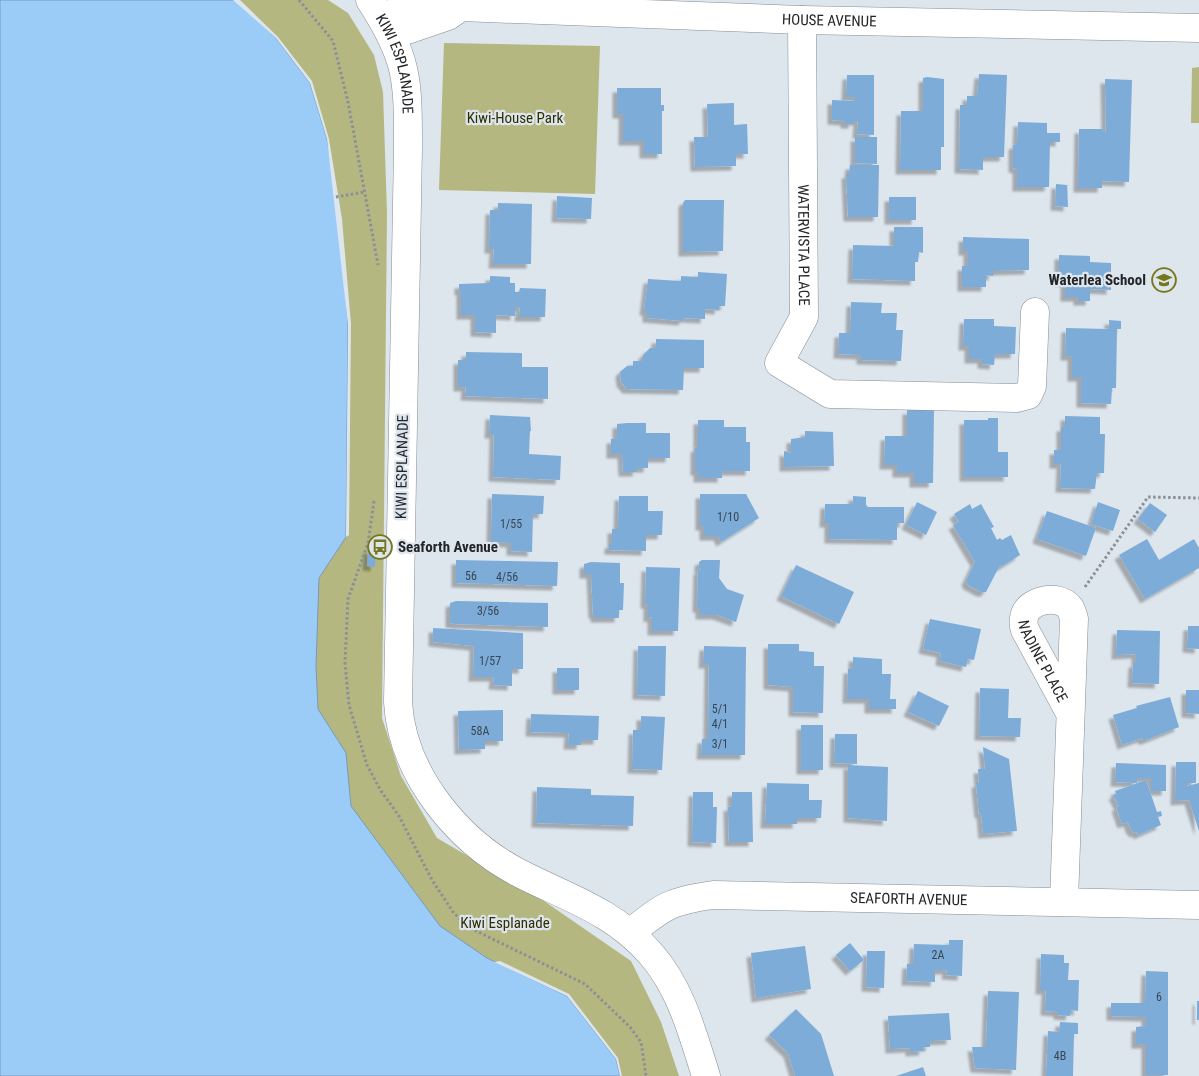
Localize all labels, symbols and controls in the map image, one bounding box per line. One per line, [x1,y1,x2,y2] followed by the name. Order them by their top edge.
[782,10,877,30] street label: HOUSE AVENUE
[372,11,417,114] street label: KIWI ESPLANADE
[467,109,564,127] park label: Kiwi-House Park
[794,184,813,306] street label: WATERVISTA PLACE
[1151,267,1177,293] school or university icon: Waterlea School
[1049,271,1146,289] place label: Waterlea School
[392,415,412,519] street label: KIWI ESPLANADE
[717,510,739,524] house number: 1/10
[500,517,522,531] house number: 1/55
[367,534,393,560] bus stop icon: Seaforth Avenue
[398,538,498,556] place label: Seaforth Avenue
[465,569,477,583] house number: 56
[496,570,518,584] house number: 4/56
[477,604,499,618] house number: 3/56
[1014,619,1071,705] street label: NADINE PLACE
[479,654,501,668] house number: 1/57
[712,702,728,716] house number: 5/1
[712,717,728,731] house number: 4/1
[471,724,489,738] house number: 58A
[712,737,728,751] house number: 3/1
[850,889,968,909] street label: SEAFORTH AVENUE
[460,914,550,932] park label: Kiwi Esplanade
[932,948,945,962] house number: 2A
[1156,990,1162,1004] house number: 6
[1054,1049,1066,1063] house number: 4B

